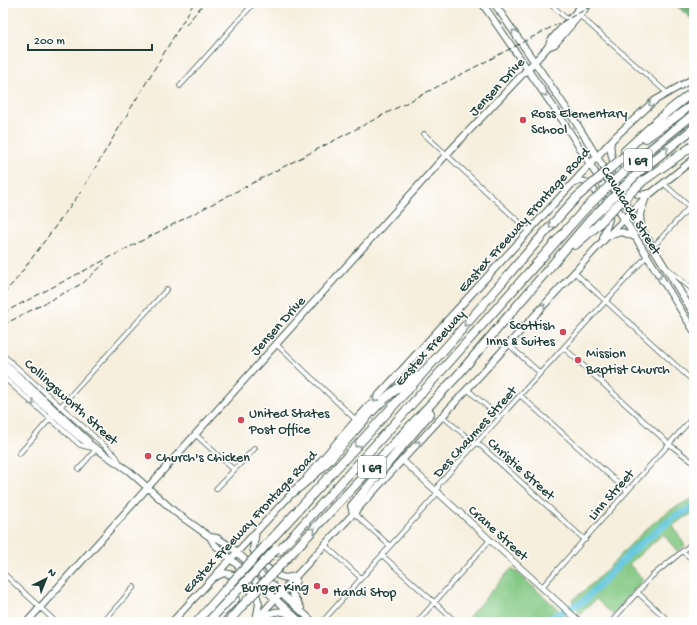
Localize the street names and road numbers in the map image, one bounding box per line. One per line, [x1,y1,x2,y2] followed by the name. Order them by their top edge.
[466,54,530,121] street label: Jensen Drive
[455,143,596,297] street label: Eastex Freeway Frontage Road
[624,149,652,171] road number: I 69
[596,164,665,260] street label: Cavalcade Street
[248,293,311,360] street label: Jensen Drive
[392,307,470,391] street label: Eastex Freeway
[20,356,122,450] street label: Collingsworth Street
[430,382,522,483] street label: Des Chaumes Street
[483,435,559,505] street label: Christie Street
[180,446,323,598] street label: Eastex Freeway Frontage Road
[358,456,386,478] road number: I 69
[585,466,640,525] street label: Linn Street
[464,503,532,566] street label: Crane Street

